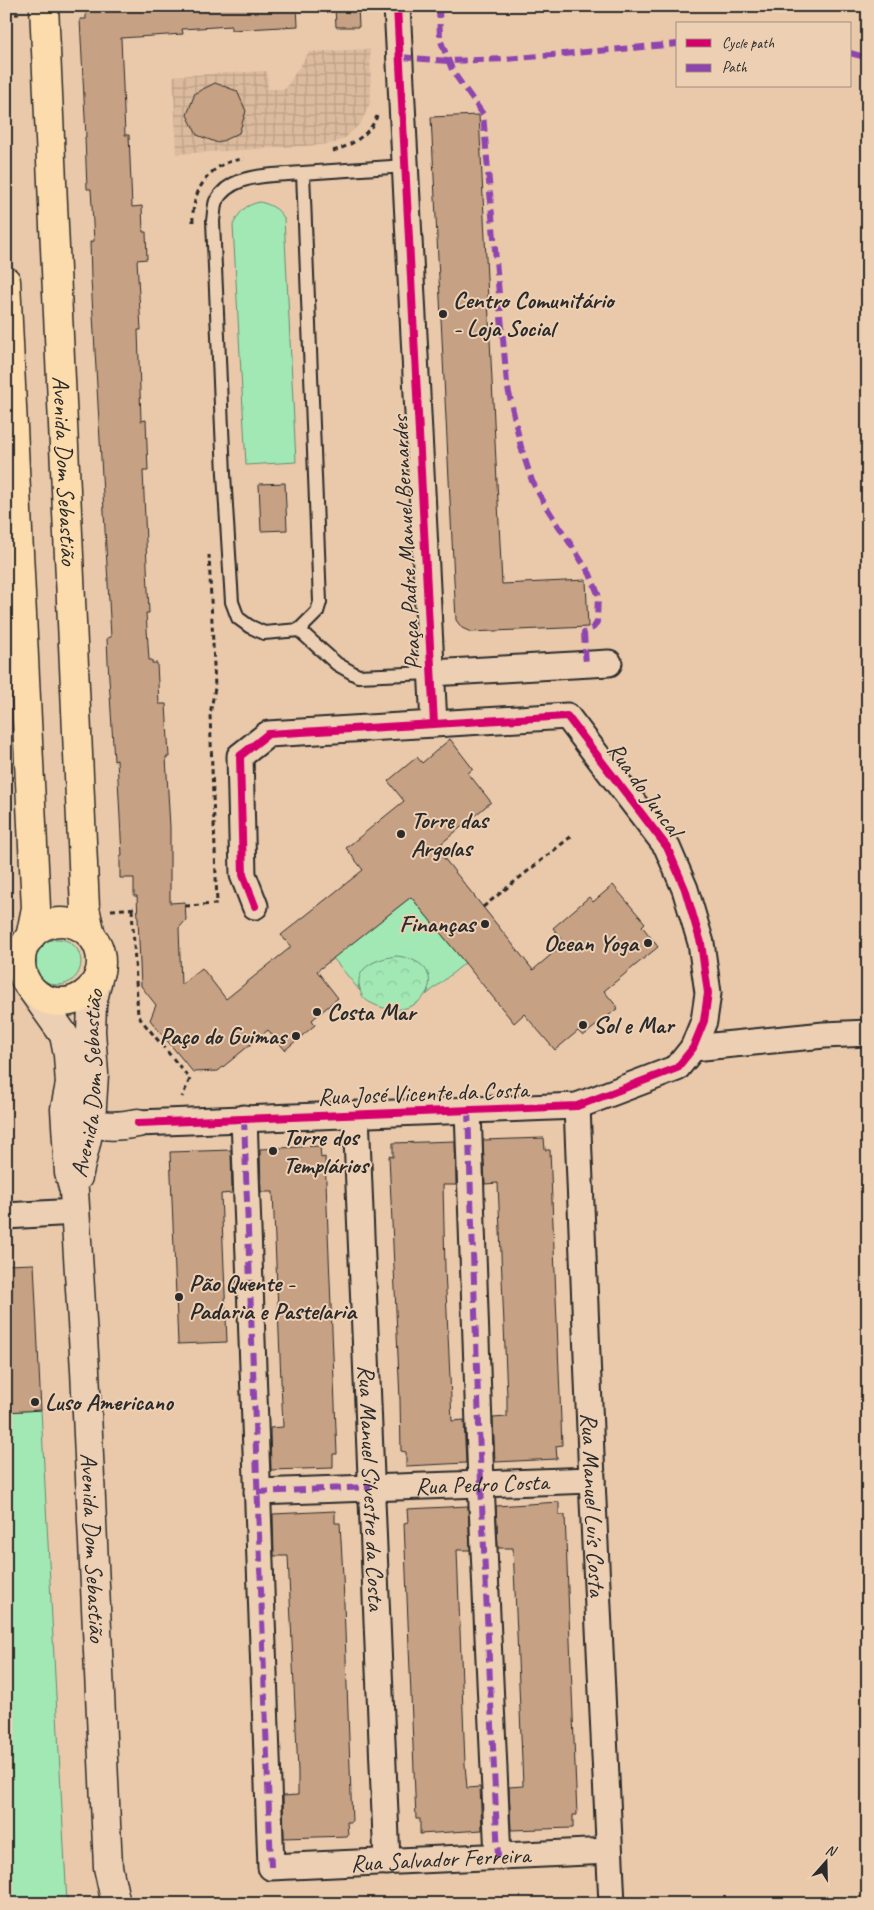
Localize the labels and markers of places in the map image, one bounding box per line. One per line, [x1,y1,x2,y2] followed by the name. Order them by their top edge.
[453,285,616,343] place label: Centro Comunitário - Loja Social
[437,308,449,320] marker: Centro Comunitário - Loja Social
[411,805,490,863] place label: Torre das Argolas
[395,828,407,840] marker: Torre das Argolas
[399,909,478,939] place label: Finanças
[479,918,491,930] marker: Finanças
[544,928,640,958] place label: Ocean Yoga
[642,937,654,949] marker: Ocean Yoga
[327,997,418,1027] place label: Costa Mar
[311,1006,323,1018] marker: Costa Mar
[593,1010,676,1040] place label: Sol e Mar
[577,1019,589,1031] marker: Sol e Mar
[159,1021,289,1051] place label: Paço do Guimas
[290,1030,302,1042] marker: Paço do Guimas
[283,1122,370,1180] place label: Torre dos Templários
[267,1145,279,1157] marker: Torre dos Templários
[189,1268,358,1326] place label: Pão Quente - Padaria e Pastelaria
[173,1291,185,1303] marker: Pão Quente - Padaria e Pastelaria
[45,1387,175,1417] place label: Luso Americano
[29,1396,41,1408] marker: Luso Americano

